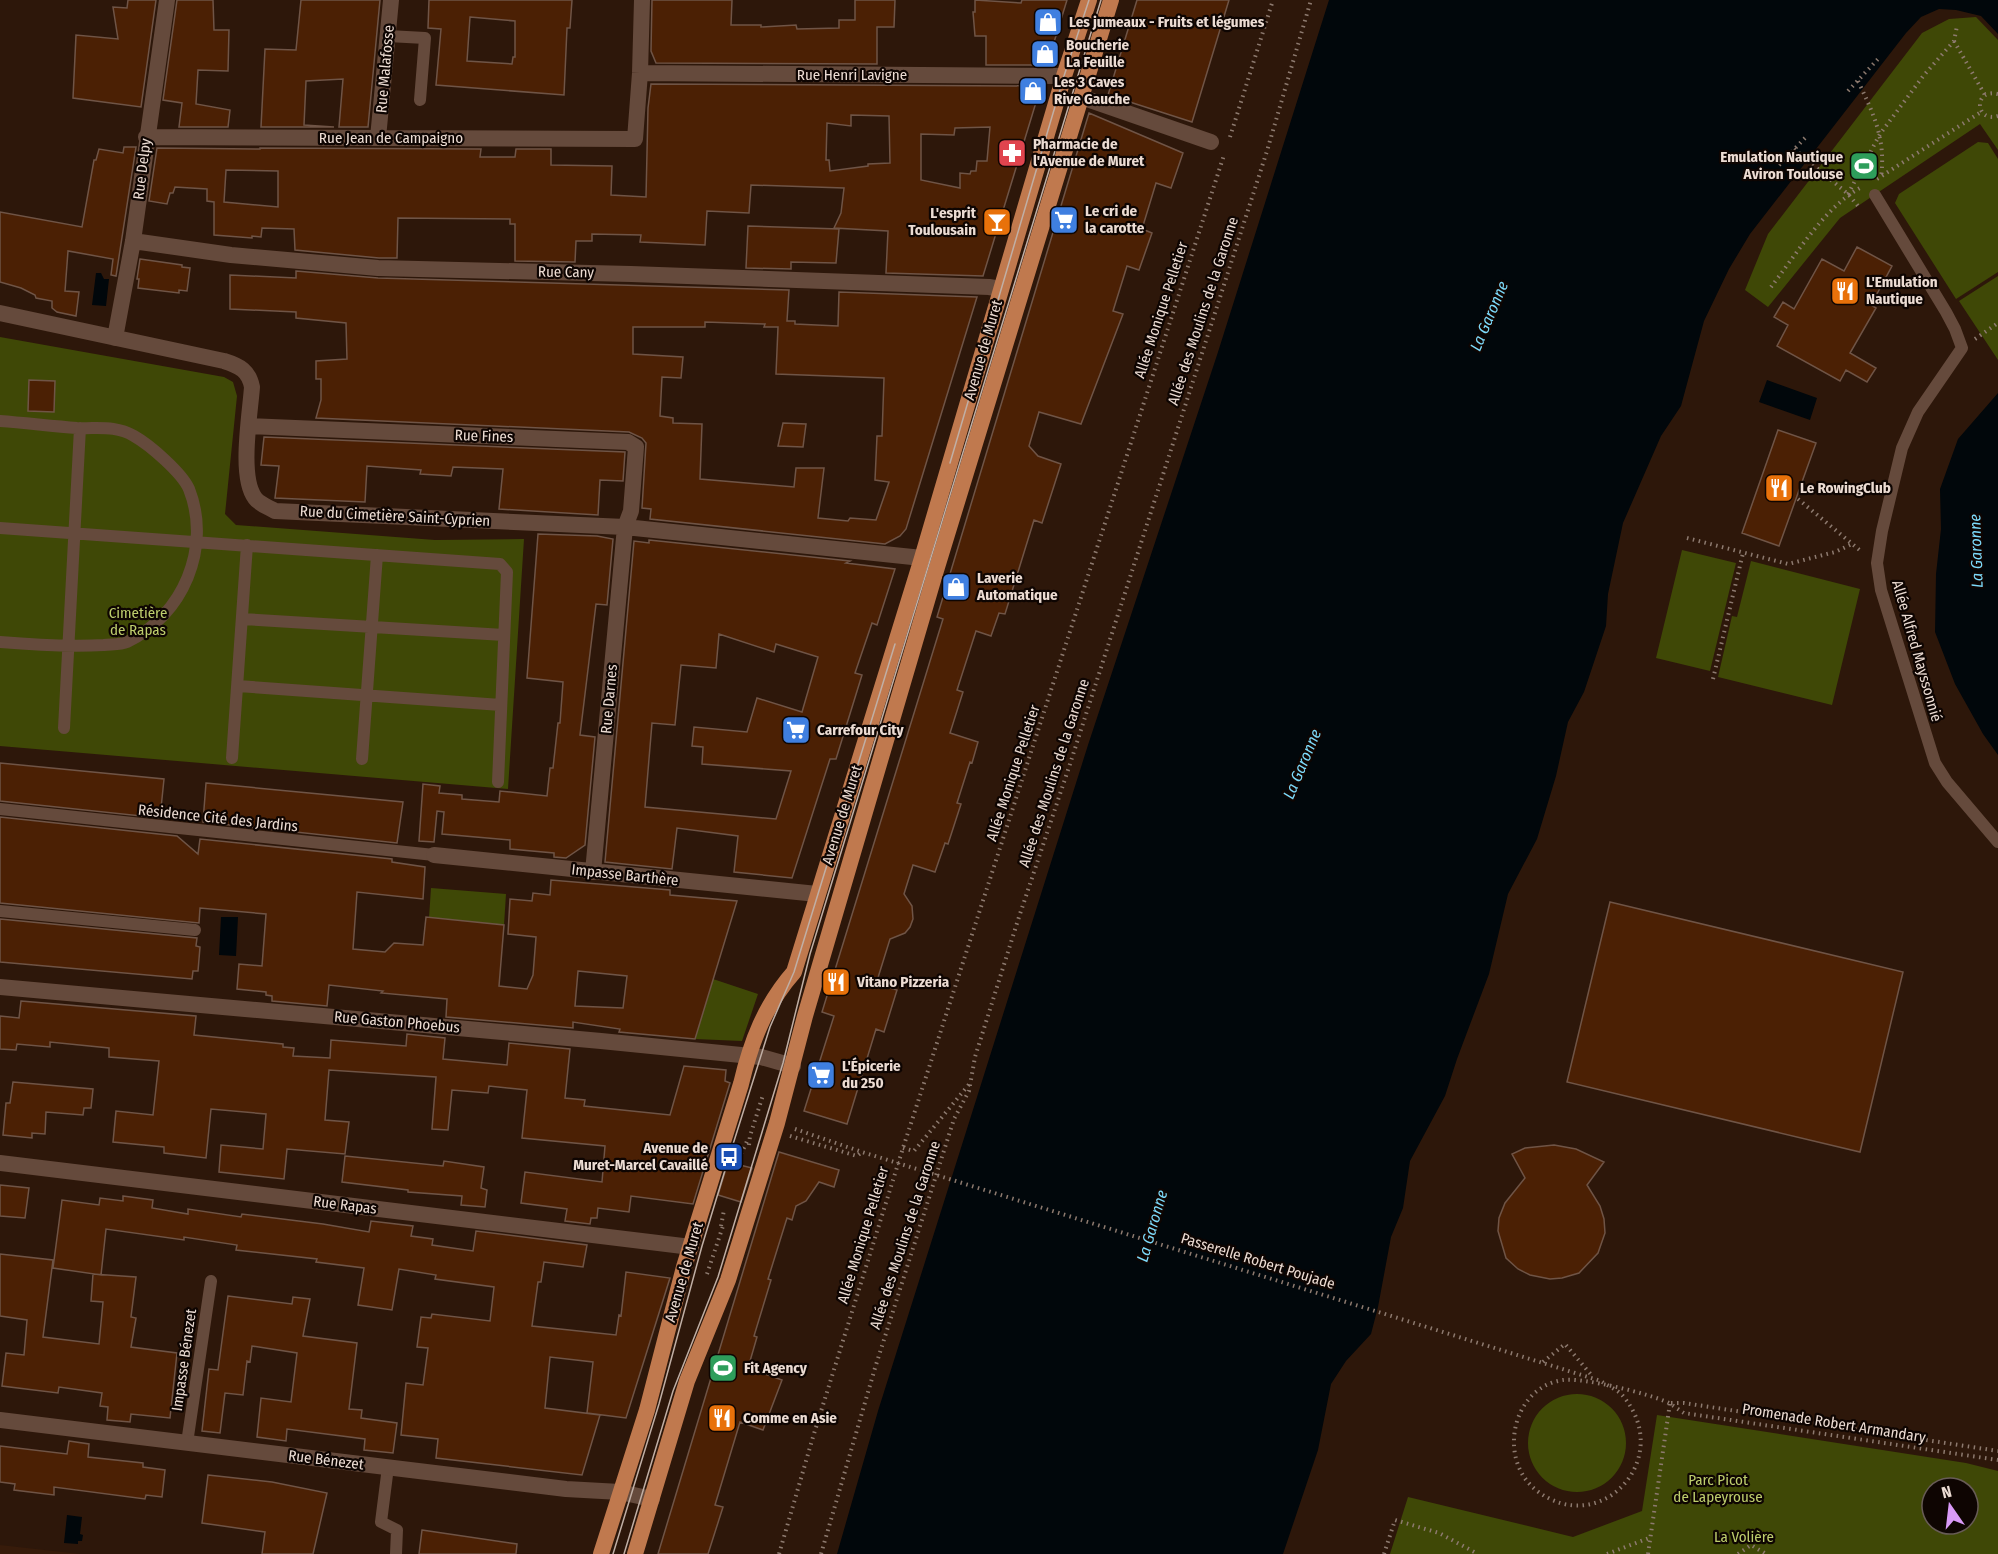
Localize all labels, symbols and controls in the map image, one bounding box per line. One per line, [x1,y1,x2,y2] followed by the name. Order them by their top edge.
[1032,6,1064,38] shop icon: Les jumeaux - Fruits et légumes
[1069,13,1265,31] place label: Les jumeaux - Fruits et légumes
[372,24,398,114] street label: Rue Malafosse
[1066,36,1130,71] place label: Boucherie La Feuille
[1029,38,1061,70] shop icon: Boucherie La Feuille
[797,66,907,84] street label: Rue Henri Lavigne
[1054,73,1130,108] place label: Les 3 Caves Rive Gauche
[1017,75,1049,107] shop icon: Les 3 Caves Rive Gauche
[319,129,463,147] street label: Rue Jean de Campaigno
[1033,135,1145,170] place label: Pharmacie de l'Avenue de Muret
[129,137,155,201] street label: Rue Delpy
[996,137,1028,169] pharmacy icon: Pharmacie de l'Avenue de Muret
[1720,148,1843,183] place label: Emulation Nautique Aviron Toulouse
[1848,150,1880,182] sports icon: Emulation Nautique Aviron Toulouse
[1085,202,1145,237] place label: Le cri de la carotte
[908,204,977,239] place label: L'esprit Toulousain
[1048,204,1080,236] supermarket icon: Le cri de la carotte
[981,206,1013,238] bar icon: L'esprit Toulousain
[1164,215,1242,407] street label: Allée des Moulins de la Garonne
[1130,239,1192,381] street label: Allée Monique Pelletier
[538,263,595,281] street label: Rue Cany
[1866,273,1938,308] place label: L'Emulation Nautique
[1829,275,1861,307] restaurant icon: L'Emulation Nautique
[1466,278,1512,354] water label: La Garonne
[960,298,1006,402] street label: Avenue de Muret
[454,426,514,446] street label: Rue Fines
[1763,472,1795,504] restaurant icon: Le RowingClub
[1800,479,1891,497] place label: Le RowingClub
[299,502,491,530] street label: Rue du Cimetière Saint-Cyprien
[1965,513,1987,588] water label: La Garonne
[976,569,1058,604] place label: Laverie Automatique
[940,571,972,603] shop icon: Laverie Automatique
[1888,578,1946,724] street label: Allée Alfred Mayssonnié
[109,604,167,639] park label: Cimetière de Rapas
[597,663,621,735] street label: Rue Darnes
[1015,677,1093,869] street label: Allée des Moulins de la Garonne
[982,702,1044,844] street label: Allée Monique Pelletier
[780,714,812,746] supermarket icon: Carrefour City
[817,721,905,739] place label: Carrefour City
[1279,726,1325,802] water label: La Garonne
[818,763,866,867] street label: Avenue de Muret
[137,801,299,835] street label: Résidence Cité des Jardins
[571,860,679,890] street label: Impasse Barthère
[820,966,852,998] restaurant icon: Vitano Pizzeria
[856,973,950,991] place label: Vitano Pizzeria
[333,1008,461,1036] street label: Rue Gaston Phoebus
[842,1057,901,1092] place label: L'Épicerie du 250
[805,1059,837,1091] supermarket icon: L'Épicerie du 250
[573,1139,708,1174] place label: Avenue de Muret-Marcel Cavaillé
[866,1139,944,1331] street label: Allée des Moulins de la Garonne
[713,1141,745,1173] bus stop icon: Avenue de Muret-Marcel Cavaillé
[834,1163,893,1306] street label: Allée Monique Pelletier
[1133,1187,1171,1264] water label: La Garonne
[312,1192,378,1218] street label: Rue Rapas
[661,1220,707,1324] street label: Avenue de Muret
[1179,1229,1337,1293] street label: Passerelle Robert Poujade
[168,1308,200,1412] street label: Impasse Bénezet
[707,1352,739,1384] sports icon: Fit Agency
[744,1359,808,1377] place label: Fit Agency
[1741,1400,1927,1446] street label: Promenade Robert Armandary
[706,1402,738,1434] restaurant icon: Comme en Asie
[743,1409,837,1427] place label: Comme en Asie
[287,1446,365,1474] street label: Rue Bénezet
[1673,1471,1763,1506] park label: Parc Picot de Lapeyrouse
[1920,1476,1980,1536] north arrow
[1940,1482,1953,1502] text: N
[1714,1528,1774,1546] park label: La Volière

